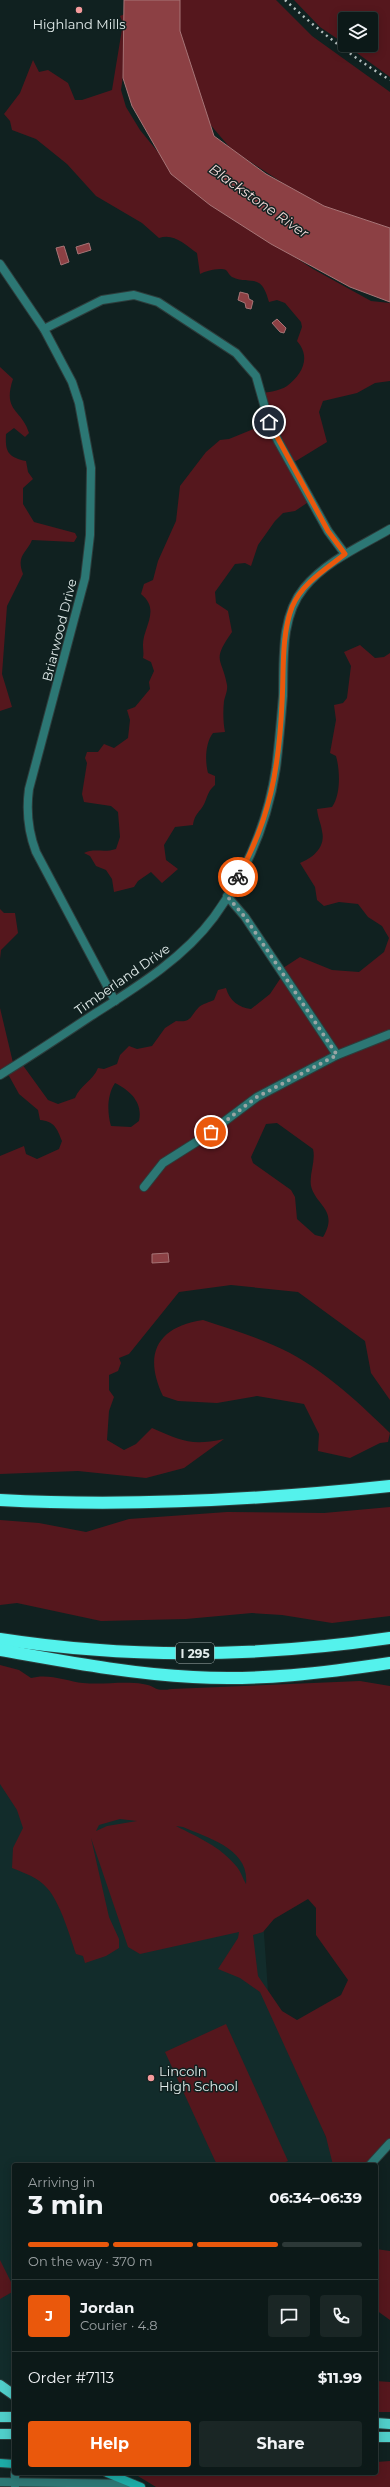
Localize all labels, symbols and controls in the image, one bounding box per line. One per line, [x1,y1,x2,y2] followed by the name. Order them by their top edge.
[74,5,84,15] marker: Highland Mills
[338,12,378,52] map controls
[338,12,378,52] button: layers
[32,16,126,32] place label: Highland Mills
[206,160,313,242] water label: Blackstone River
[252,405,286,439] pin
[258,411,280,433] icon: home
[39,577,80,683] street label: Briarwood Drive
[218,857,258,897] courier
[227,866,249,888] icon: bike
[71,940,173,1018] street label: Timberland Drive
[194,1115,228,1149] pin
[200,1121,222,1143] icon: bag
[176,1643,214,1663] road number: I 295
[159,2063,238,2094] place label: Lincoln High School
[146,2073,156,2083] marker: Lincoln High School
[28,2174,95,2190] text: Arriving in
[269,2188,362,2207] text: 06:34–06:39
[28,2189,104,2221] text: 3 min
[28,2253,153,2269] text: On the way · 370 m
[268,2295,310,2337] button: chat
[320,2295,362,2337] button: phone
[80,2298,134,2317] text: Jordan
[45,2306,53,2325] text: J
[80,2317,158,2333] text: Courier · 4.8
[28,2368,114,2387] text: Order #7113
[318,2368,362,2387] text: $11.99
[28,2421,191,2467] button: Help
[199,2421,362,2467] button: Share

